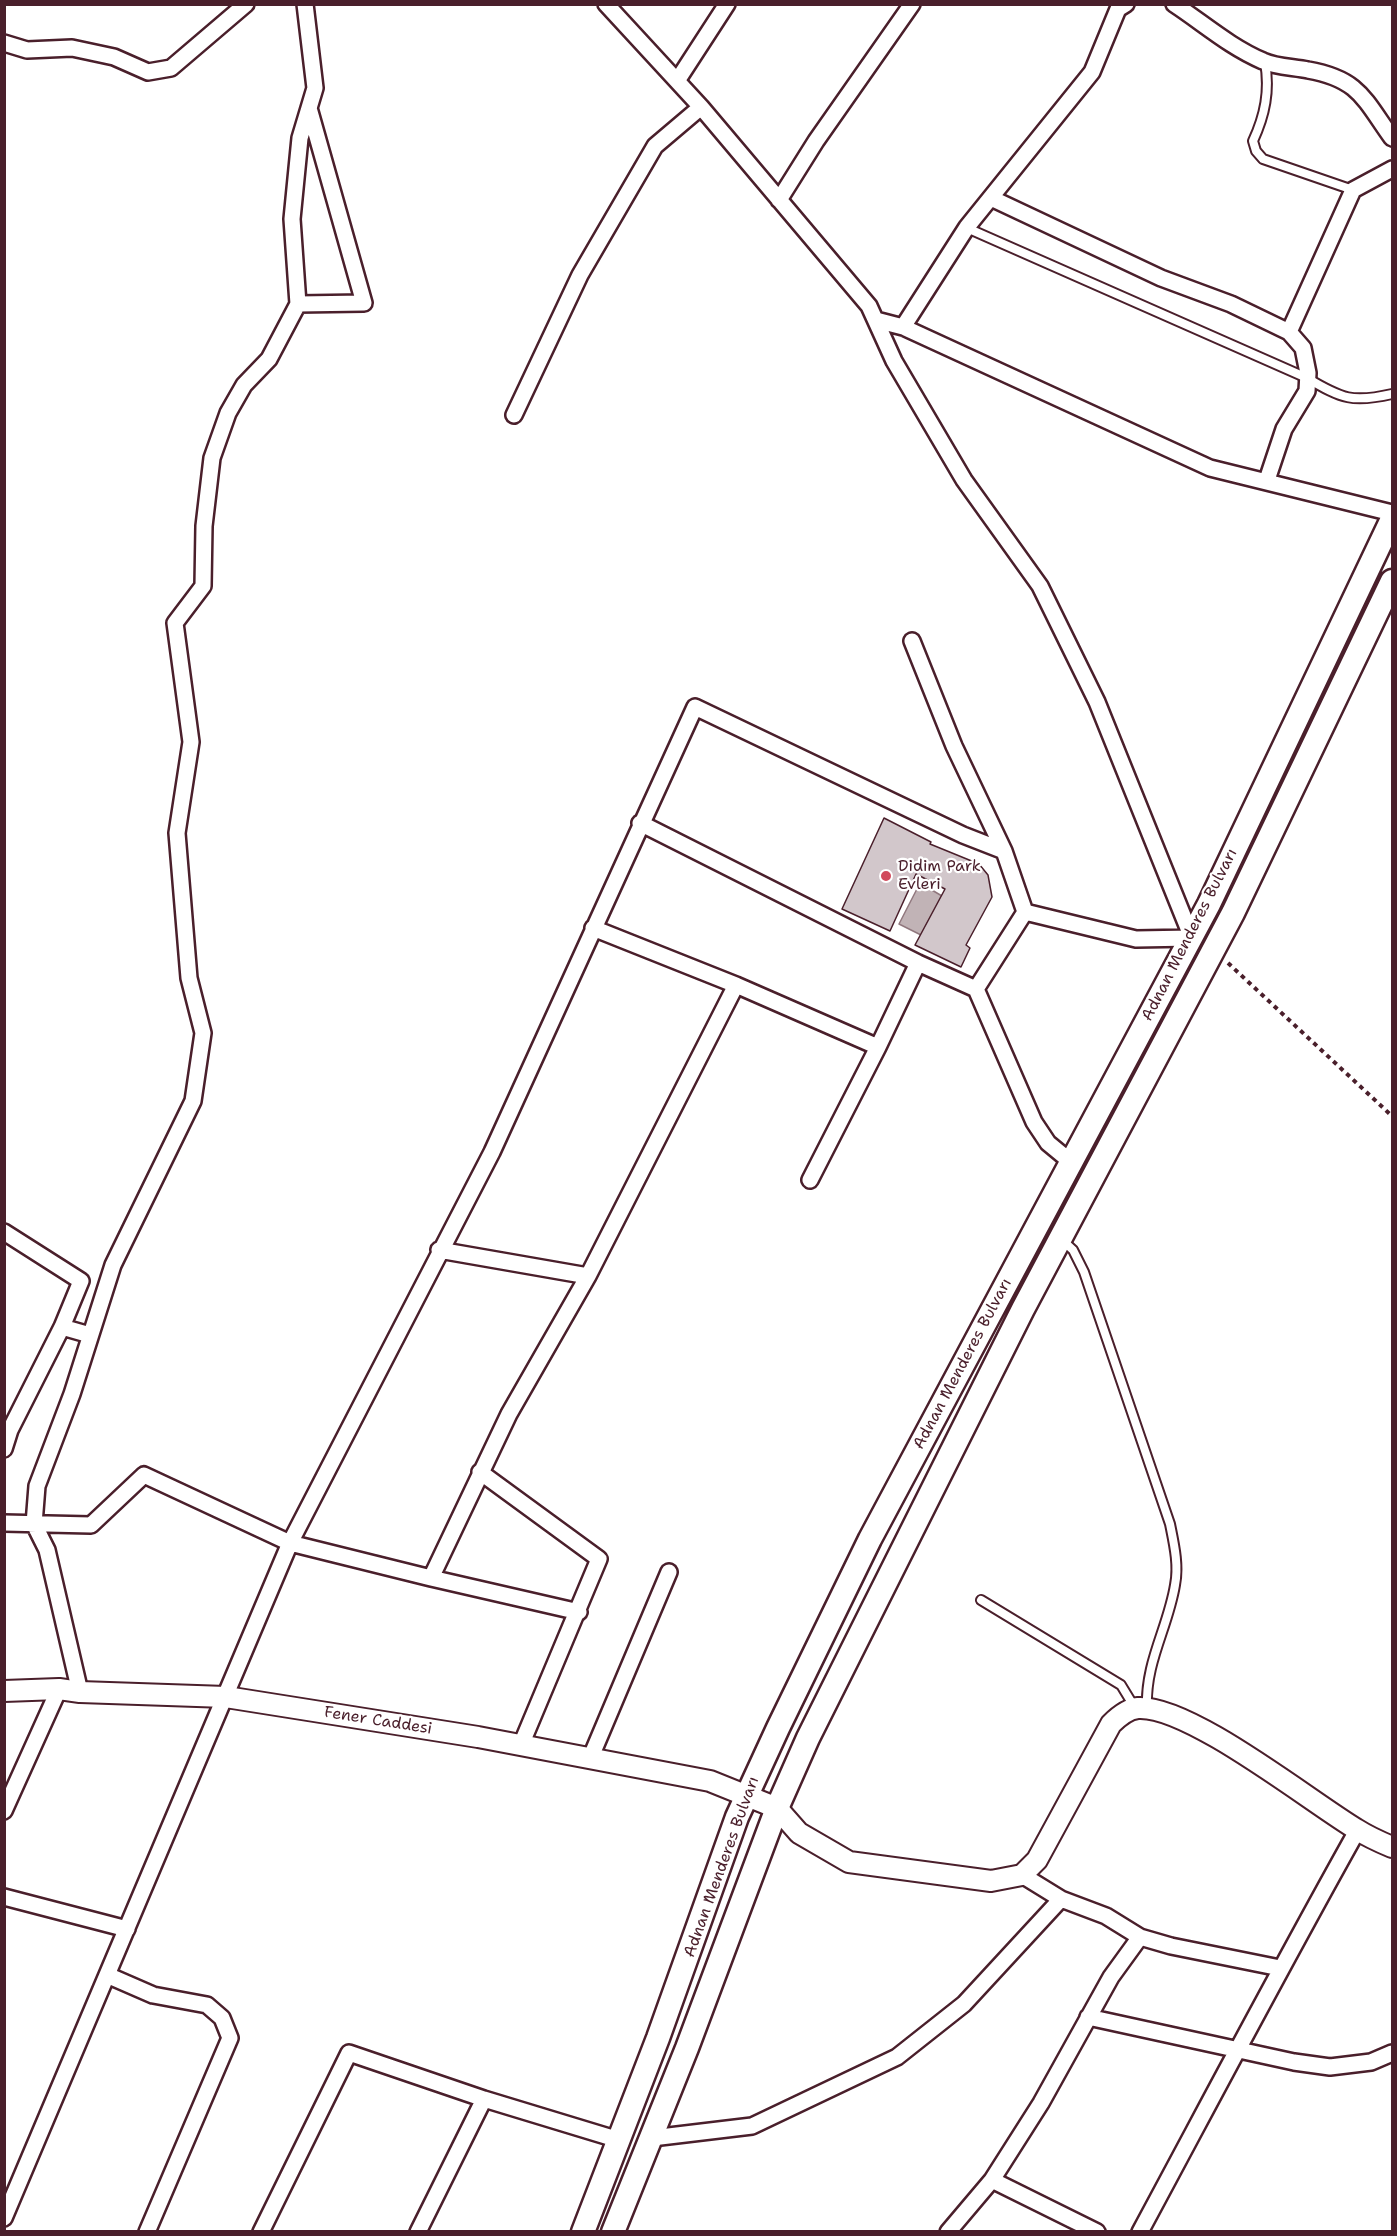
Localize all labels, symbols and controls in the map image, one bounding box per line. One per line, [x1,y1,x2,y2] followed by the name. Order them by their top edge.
[1138,846,1242,1024] street label: Adnan Menderes Bulvarı
[898,857,981,895] place label: Didim Park Evleri
[879,869,893,883] marker: Didim Park Evleri
[910,1275,1016,1453] street label: Adnan Menderes Bulvarı
[323,1703,433,1739] street label: Fener Caddesi
[680,1774,764,1960] street label: Adnan Menderes Bulvarı

